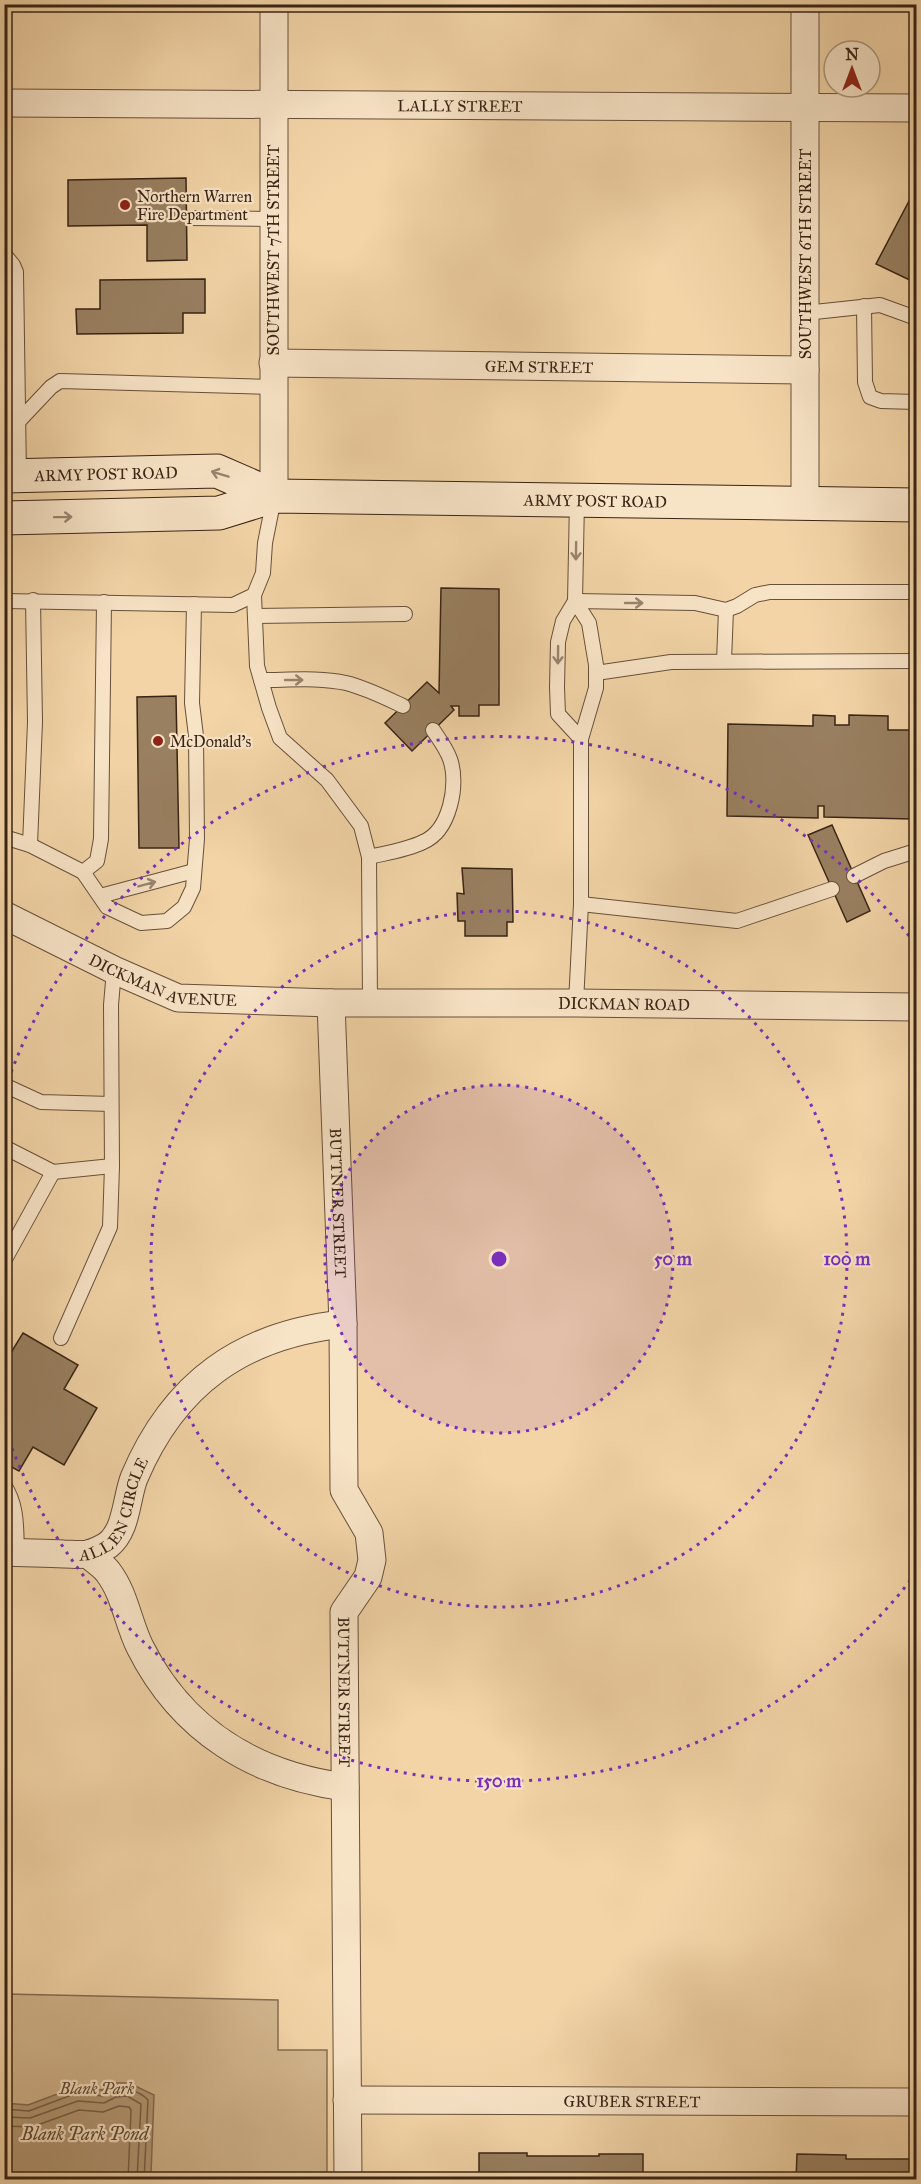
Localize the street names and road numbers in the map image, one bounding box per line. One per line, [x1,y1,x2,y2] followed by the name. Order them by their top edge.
[397,96,523,116] street label: LALLY STREET
[264,144,283,356] street label: SOUTHWEST 7TH STREET
[796,149,815,359] street label: SOUTHWEST 6TH STREET
[485,357,593,377] street label: GEM STREET
[33,463,178,485] street label: ARMY POST ROAD
[522,490,667,512] street label: ARMY POST ROAD
[86,950,237,1010] street label: DICKMAN AVENUE
[558,994,690,1014] street label: DICKMAN ROAD
[326,1127,350,1278] street label: BUTTNER STREET
[77,1454,152,1565] street label: ALLEN CIRCLE
[334,1617,354,1767] street label: BUTTNER STREET
[563,2092,701,2111] street label: GRUBER STREET

